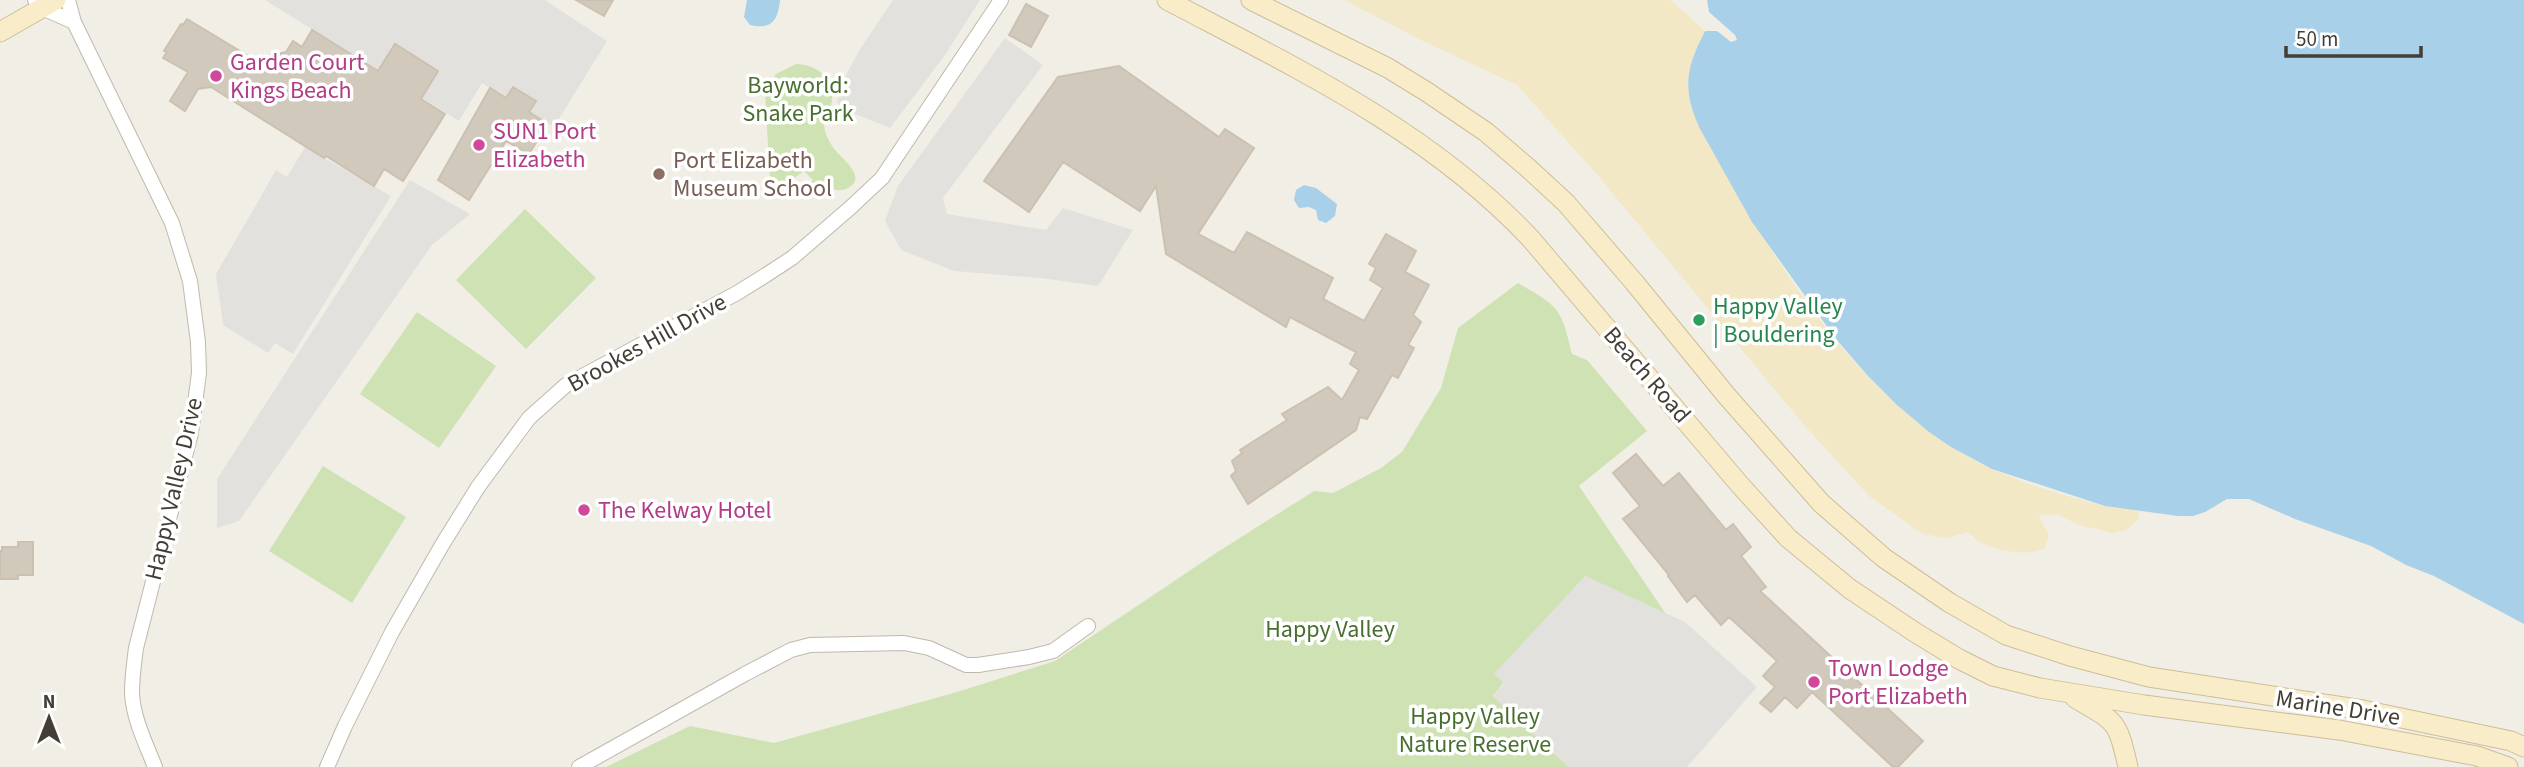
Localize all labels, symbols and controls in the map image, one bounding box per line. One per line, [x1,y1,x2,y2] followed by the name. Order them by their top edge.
[2286,14,2421,58] scale bar
[2296,24,2338,54] text: 50 m
[230,45,364,108] place label: Garden Court Kings Beach
[208,68,224,84] marker: Garden Court Kings Beach
[742,68,854,131] park label: Bayworld: Snake Park
[493,114,596,177] place label: SUN1 Port Elizabeth
[471,137,487,153] marker: SUN1 Port Elizabeth
[673,143,832,206] place label: Port Elizabeth Museum School
[651,166,667,182] marker: Port Elizabeth Museum School
[561,285,733,401] street label: Brookes Hill Drive
[1713,289,1843,352] place label: Happy Valley | Bouldering
[1691,312,1707,328] marker: Happy Valley | Bouldering
[1595,319,1699,431] street label: Beach Road
[136,394,212,584] street label: Happy Valley Drive
[598,493,772,528] place label: The Kelway Hotel
[576,502,592,518] marker: The Kelway Hotel
[1265,612,1395,647] park label: Happy Valley
[1828,651,1968,714] place label: Town Lodge Port Elizabeth
[1806,674,1822,690] marker: Town Lodge Port Elizabeth
[2273,681,2403,735] street label: Marine Drive
[14,683,84,753] north arrow
[43,689,55,716] text: N
[1399,699,1551,762] park label: Happy Valley Nature Reserve

